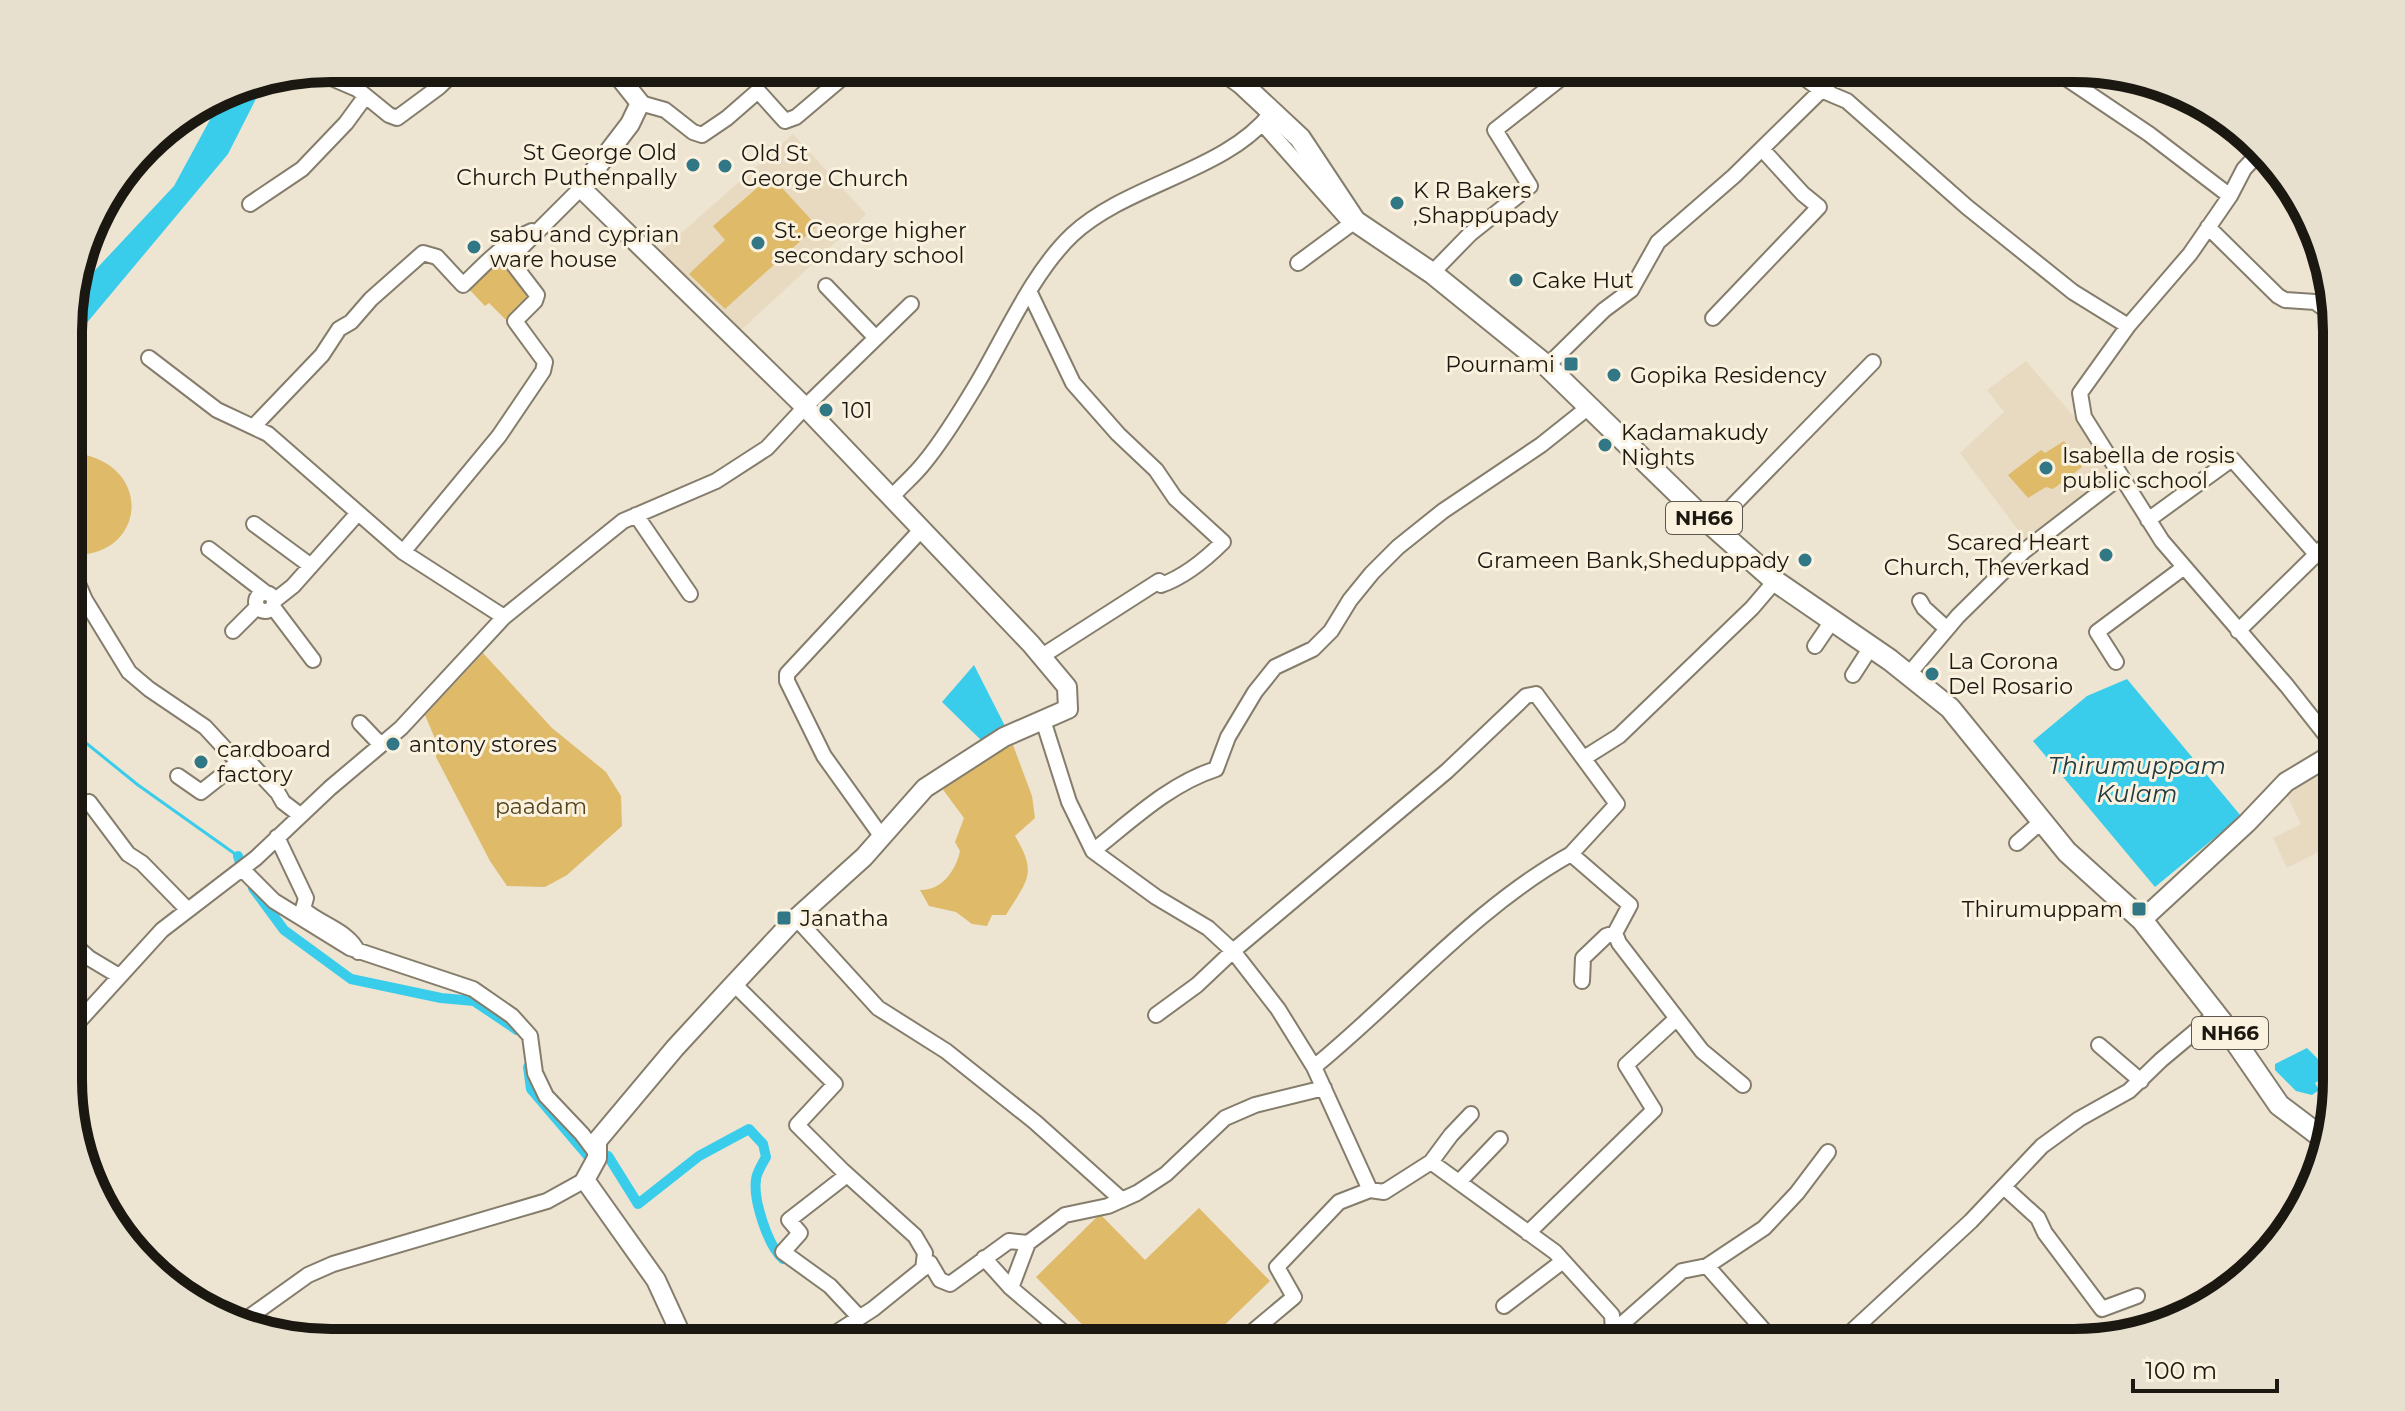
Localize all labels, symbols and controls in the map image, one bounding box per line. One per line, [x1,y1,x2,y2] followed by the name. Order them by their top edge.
[456,139,677,191] place label: St George Old Church Puthenpally
[741,140,909,192] place label: Old St George Church
[684,156,702,174] marker: St George Old Church Puthenpally
[716,157,734,175] marker: Old St George Church
[1413,177,1559,229] place label: K R Bakers ,Shappupady
[1388,194,1406,212] marker: K R Bakers ,Shappupady
[774,217,967,269] place label: St. George higher secondary school
[490,221,679,273] place label: sabu and cyprian ware house
[749,234,767,252] marker: St. George higher secondary school
[465,238,483,256] marker: sabu and cyprian ware house
[1532,267,1634,294] place label: Cake Hut
[1507,271,1525,289] marker: Cake Hut
[1445,351,1555,378] place label: Pournami
[1562,355,1580,373] marker: Pournami
[1630,362,1827,389] place label: Gopika Residency
[1605,366,1623,384] marker: Gopika Residency
[842,397,872,424] place label: 101
[817,401,835,419] marker: 101
[1621,419,1768,471] place label: Kadamakudy Nights
[1596,436,1614,454] marker: Kadamakudy Nights
[2062,442,2235,494] place label: Isabella de rosis public school
[2037,459,2055,477] marker: Isabella de rosis public school
[1666,502,1742,534] road number: NH66
[1884,529,2090,581] place label: Scared Heart Church, Theverkad
[2097,546,2115,564] marker: Scared Heart Church, Theverkad
[1477,547,1789,574] place label: Grameen Bank,Sheduppady
[1796,551,1814,569] marker: Grameen Bank,Sheduppady
[1948,648,2073,700] place label: La Corona Del Rosario
[1923,665,1941,683] marker: La Corona Del Rosario
[409,731,557,758] place label: antony stores
[384,735,402,753] marker: antony stores
[217,736,331,788] place label: cardboard factory
[2048,751,2226,808] water label: Thirumuppam Kulam
[192,753,210,771] marker: cardboard factory
[495,793,587,820] park label: paadam
[1962,896,2123,923] place label: Thirumuppam
[2130,900,2148,918] marker: Thirumuppam
[799,905,889,932] place label: Janatha
[775,909,793,927] marker: Janatha
[2192,1017,2268,1049] road number: NH66
[2133,1343,2277,1393] scale bar
[2145,1356,2217,1385] text: 100 m

